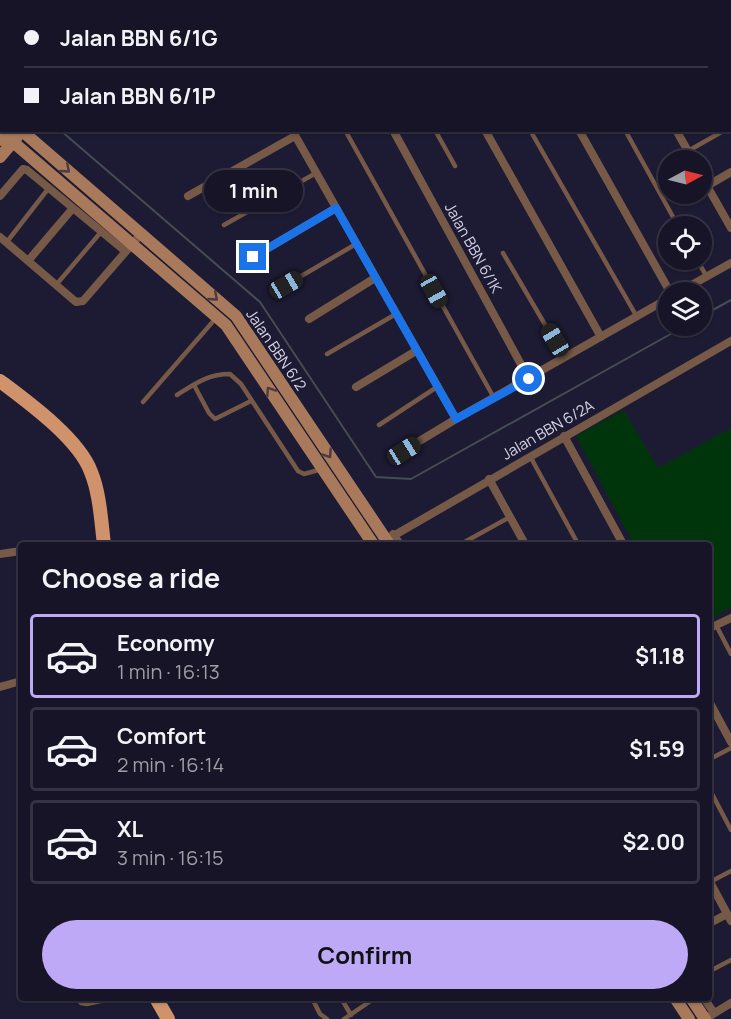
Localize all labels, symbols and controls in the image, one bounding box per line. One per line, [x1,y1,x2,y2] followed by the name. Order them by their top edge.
[60,23,218,53] text: Jalan BBN 6/1G
[60,81,216,111] text: Jalan BBN 6/1P
[658,150,712,204] north arrow
[658,150,712,336] map controls
[59,162,70,173] one-way arrow
[204,170,302,212] callout: 1 min
[229,177,278,204] text: 1 min
[440,199,507,297] street label: Jalan BBN 6/1K
[658,216,712,270] button: locate
[239,243,266,270] route end
[266,268,306,302] car
[417,271,451,311] car
[658,282,712,336] button: layers
[207,290,218,301] one-way arrow
[241,305,312,395] street label: Jalan BBN 6/2
[538,320,572,360] car
[515,365,542,392] route start
[266,387,277,398] one-way arrow
[498,394,598,465] street label: Jalan BBN 6/2A
[384,434,424,468] car
[321,447,332,458] one-way arrow
[42,559,220,596] text: Choose a ride
[117,628,215,658] text: Economy
[45,629,99,683] icon: car
[635,641,685,671] text: $1.18
[117,658,220,685] text: 1 min · 16:13
[117,721,206,751] text: Comfort
[45,722,99,776] icon: car
[629,734,685,764] text: $1.59
[117,751,224,778] text: 2 min · 16:14
[117,814,143,844] text: XL
[45,815,99,869] icon: car
[622,827,685,857] text: $2.00
[117,844,224,871] text: 3 min · 16:15
[42,920,688,989] button: Confirm

